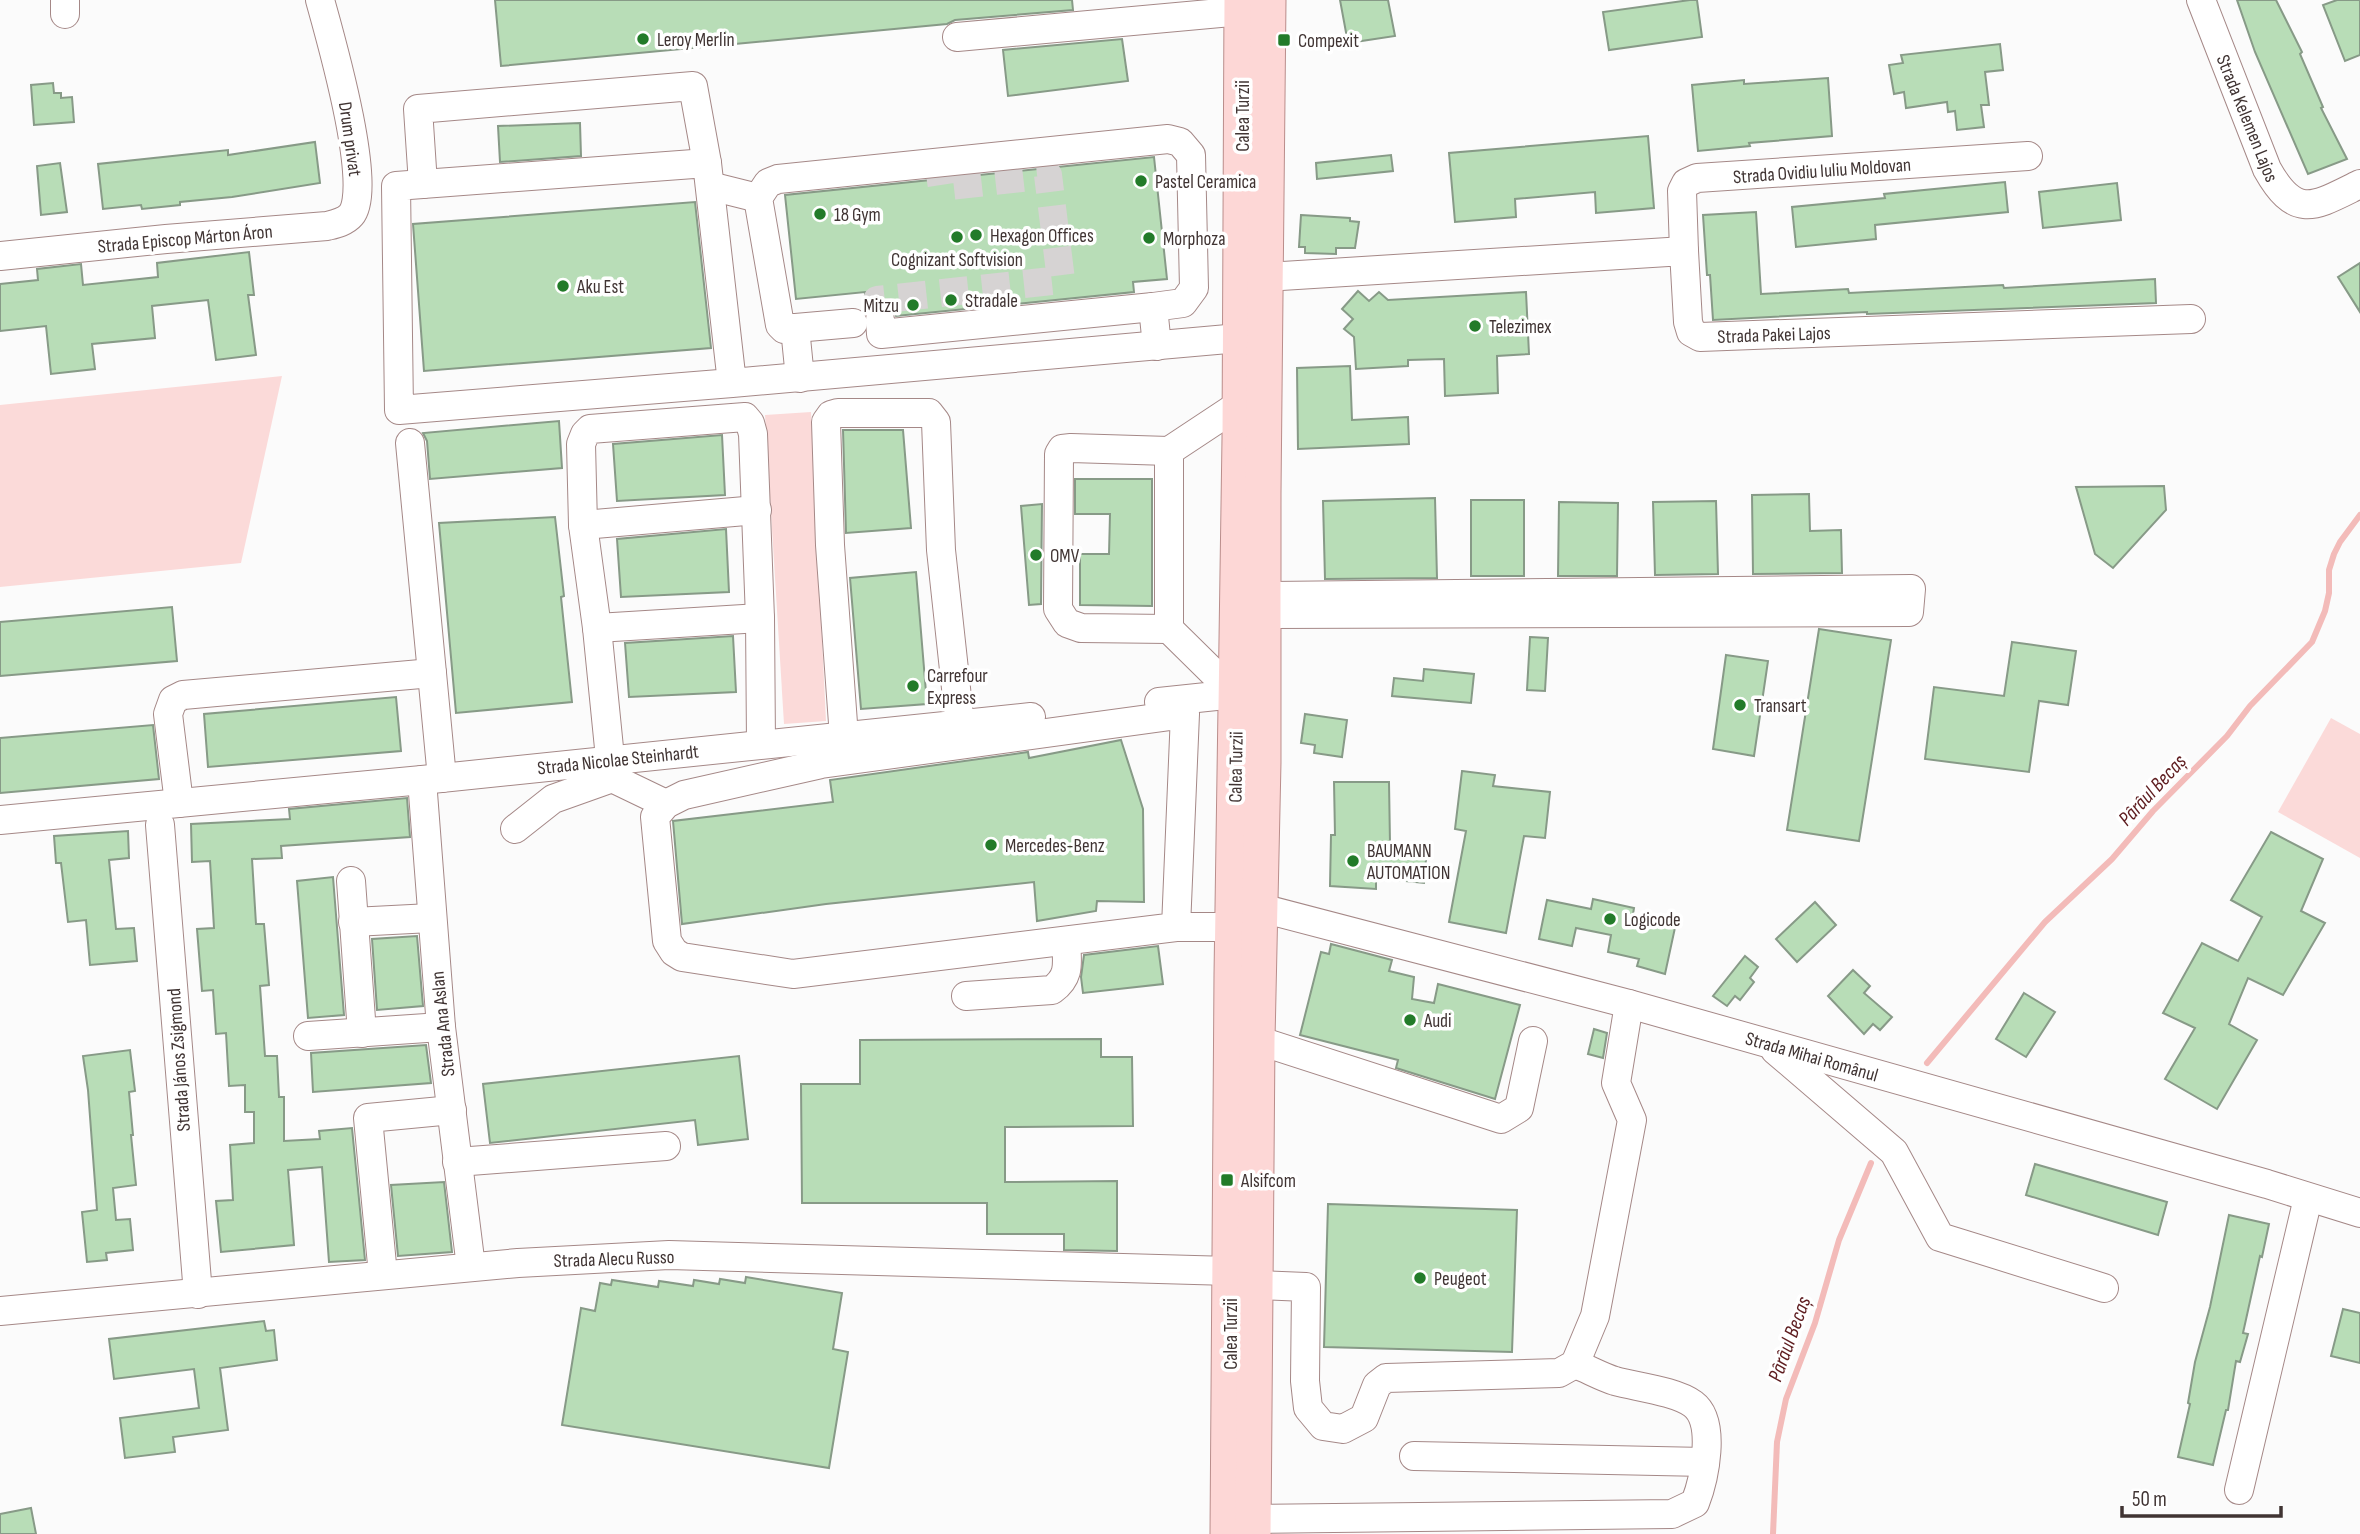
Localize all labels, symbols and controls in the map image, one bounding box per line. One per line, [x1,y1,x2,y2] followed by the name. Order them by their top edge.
[657,29,735,52] place label: Leroy Merlin
[1298,30,1359,53] place label: Compexit
[635,31,651,47] marker: Leroy Merlin
[1276,32,1292,48] marker: Compexit
[2211,52,2283,186] street label: Strada Kelemen Lajos
[1232,80,1255,152] street label: Calea Turzii
[333,100,366,178] street label: Drum privat
[1732,154,1912,189] street label: Strada Ovidiu Iuliu Moldovan
[1155,171,1256,194] place label: Pastel Ceramica
[1133,173,1149,189] marker: Pastel Ceramica
[834,204,881,227] place label: 18 Gym
[812,206,828,222] marker: 18 Gym
[97,220,274,259] street label: Strada Episcop Márton Áron
[990,225,1094,248] place label: Hexagon Offices
[968,227,984,243] marker: Hexagon Offices
[1163,228,1226,251] place label: Morphoza
[949,229,965,245] marker: Cognizant Softvision
[1141,230,1157,246] marker: Morphoza
[891,249,1023,272] place label: Cognizant Softvision
[576,276,624,299] place label: Aku Est
[555,278,571,294] marker: Aku Est
[965,290,1018,313] place label: Stradale
[943,292,959,308] marker: Stradale
[863,295,899,318] place label: Mitzu
[905,297,921,313] marker: Mitzu
[1489,316,1551,339] place label: Telezimex
[1467,318,1483,334] marker: Telezimex
[1717,322,1831,349] street label: Strada Pakei Lajos
[1050,545,1080,568] place label: OMV
[1028,547,1044,563] marker: OMV
[927,665,988,710] place label: Carrefour Express
[905,678,921,694] marker: Carrefour Express
[1754,695,1807,718] place label: Transart
[1732,697,1748,713] marker: Transart
[1224,731,1249,803] street label: Calea Turzii
[536,741,700,780] street label: Strada Nicolae Steinhardt
[2113,749,2192,831] water label: Pârâul Becaș
[1005,835,1105,858] place label: Mercedes-Benz
[983,837,999,853] marker: Mercedes-Benz
[1366,840,1450,885] place label: BAUMANN AUTOMATION
[1345,853,1361,869] marker: BAUMANN AUTOMATION
[1624,909,1681,932] place label: Logicode
[1602,911,1618,927] marker: Logicode
[427,970,460,1078] street label: Strada Ana Aslan
[163,988,196,1132] street label: Strada János Zsigmond
[1423,1010,1452,1033] place label: Audi
[1402,1012,1418,1028] marker: Audi
[1743,1028,1881,1087] street label: Strada Mihai Românul
[1240,1170,1296,1193] place label: Alsifcom
[1219,1172,1235,1188] marker: Alsifcom
[553,1246,675,1273] street label: Strada Alecu Russo
[1434,1268,1487,1291] place label: Peugeot
[1412,1270,1428,1286] marker: Peugeot
[1763,1293,1817,1385] water label: Pârâul Becaș
[1220,1298,1243,1370] street label: Calea Turzii
[2122,1474,2281,1518] scale bar
[2132,1487,2167,1512] text: 50 m

